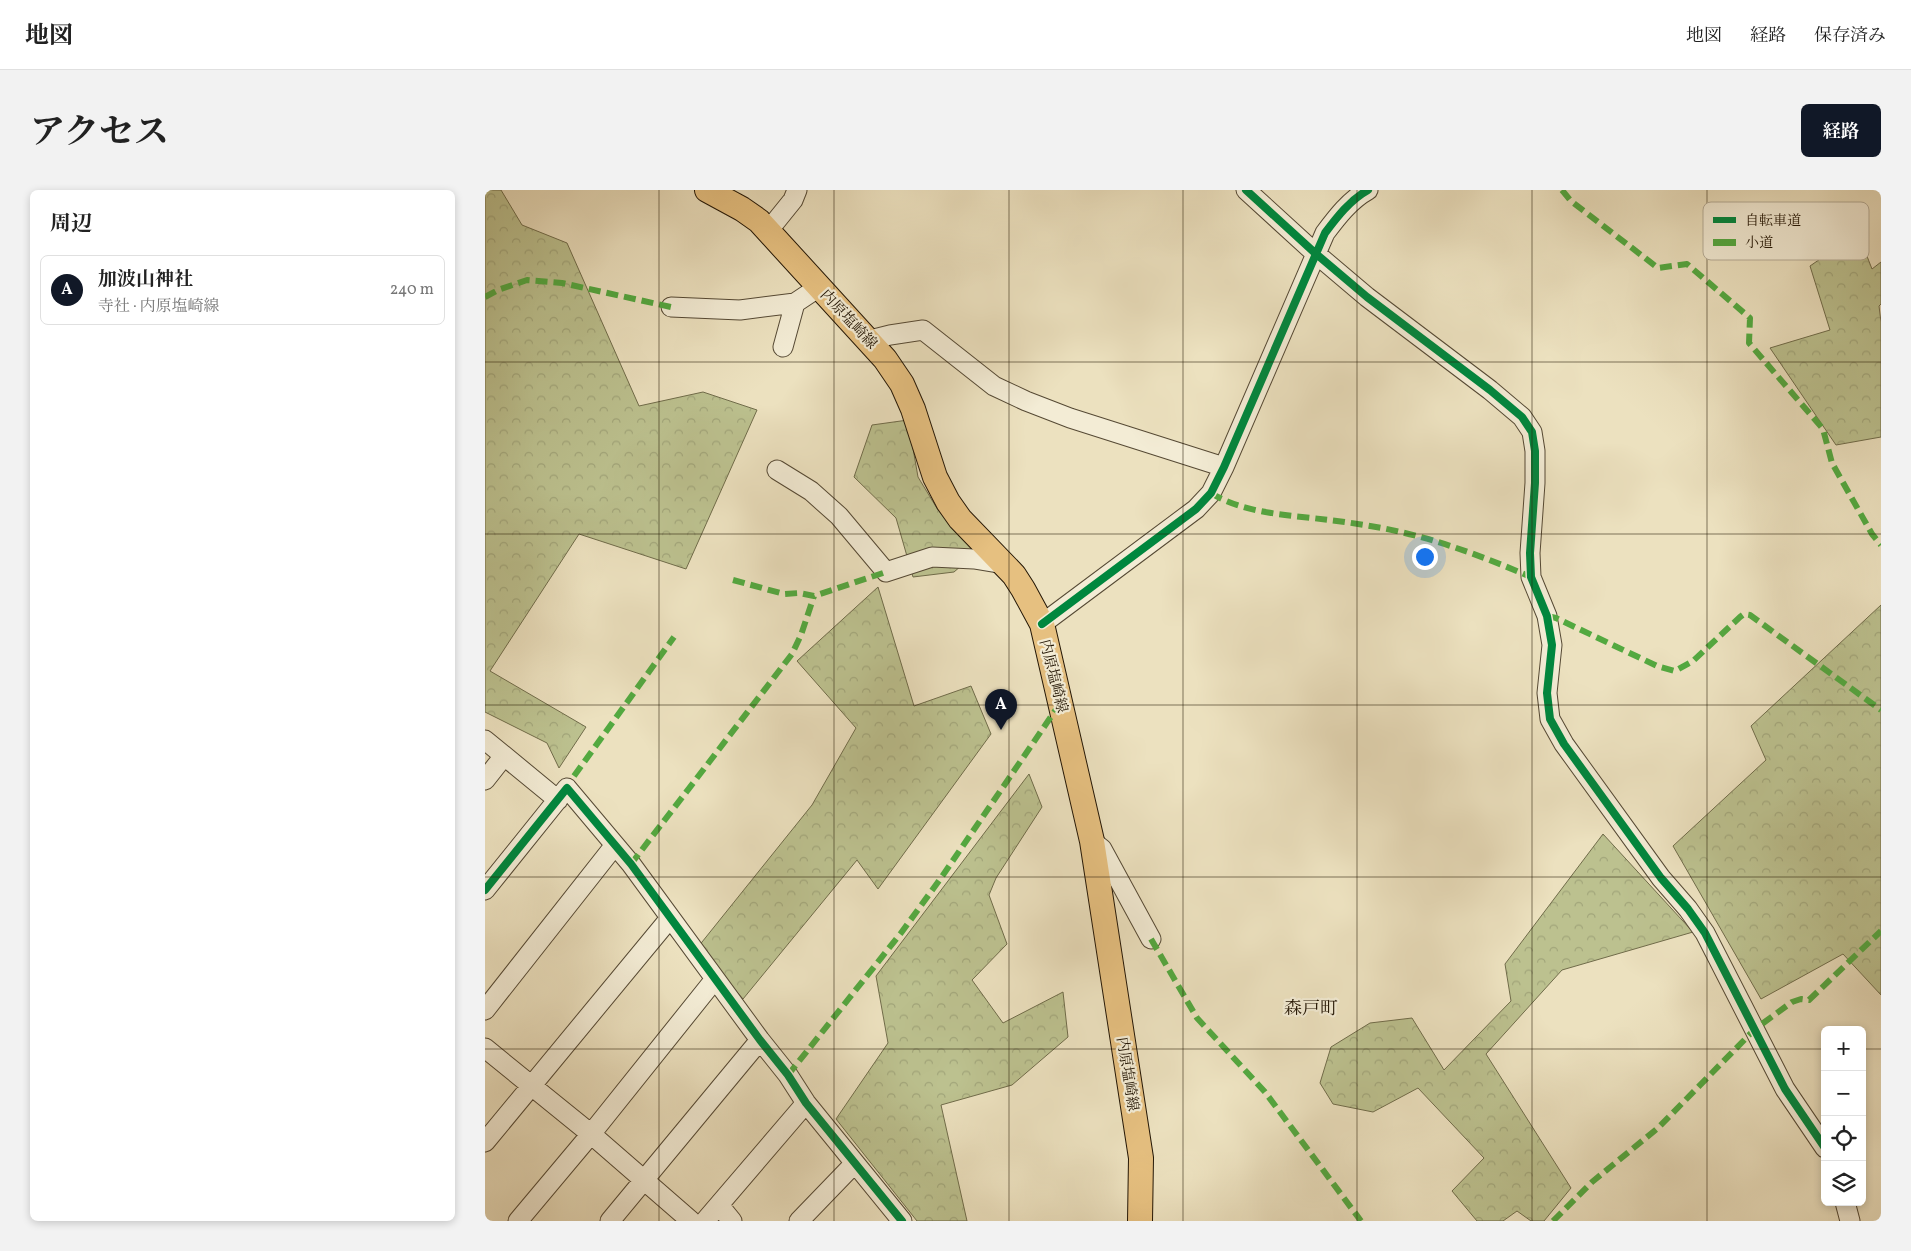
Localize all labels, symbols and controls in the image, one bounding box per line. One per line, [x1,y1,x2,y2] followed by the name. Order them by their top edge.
[25,20,73,54] text: 地図
[1686,24,1722,49] text: 地図
[1750,24,1786,49] text: 経路
[1814,24,1886,49] text: 保存済み
[1801,104,1881,157] button: 経路
[30,110,169,158] text: アクセス
[1703,202,1869,260] legend
[50,210,92,239] text: 周辺
[1745,212,1801,231] text: 自転車道
[1745,234,1773,253] text: 小道
[98,267,193,293] text: 加波山神社
[61,279,73,301] text: A
[390,279,434,301] text: 240 m
[815,285,881,355] street label: 内原塩崎線
[98,296,220,318] text: 寺社 · 内原塩崎線
[1412,544,1438,570] your location
[1033,637,1072,715] street label: 内原塩崎線
[985,689,1017,730] pin: A
[1284,997,1338,1022] district label: 森戸町
[1821,1026,1866,1206] map controls
[1821,1026,1866,1071] button: +
[1110,1036,1143,1113] street label: 内原塩崎線
[1821,1071,1866,1116] button: −
[1821,1116,1866,1161] button: locate
[1821,1161,1866,1206] button: layers

